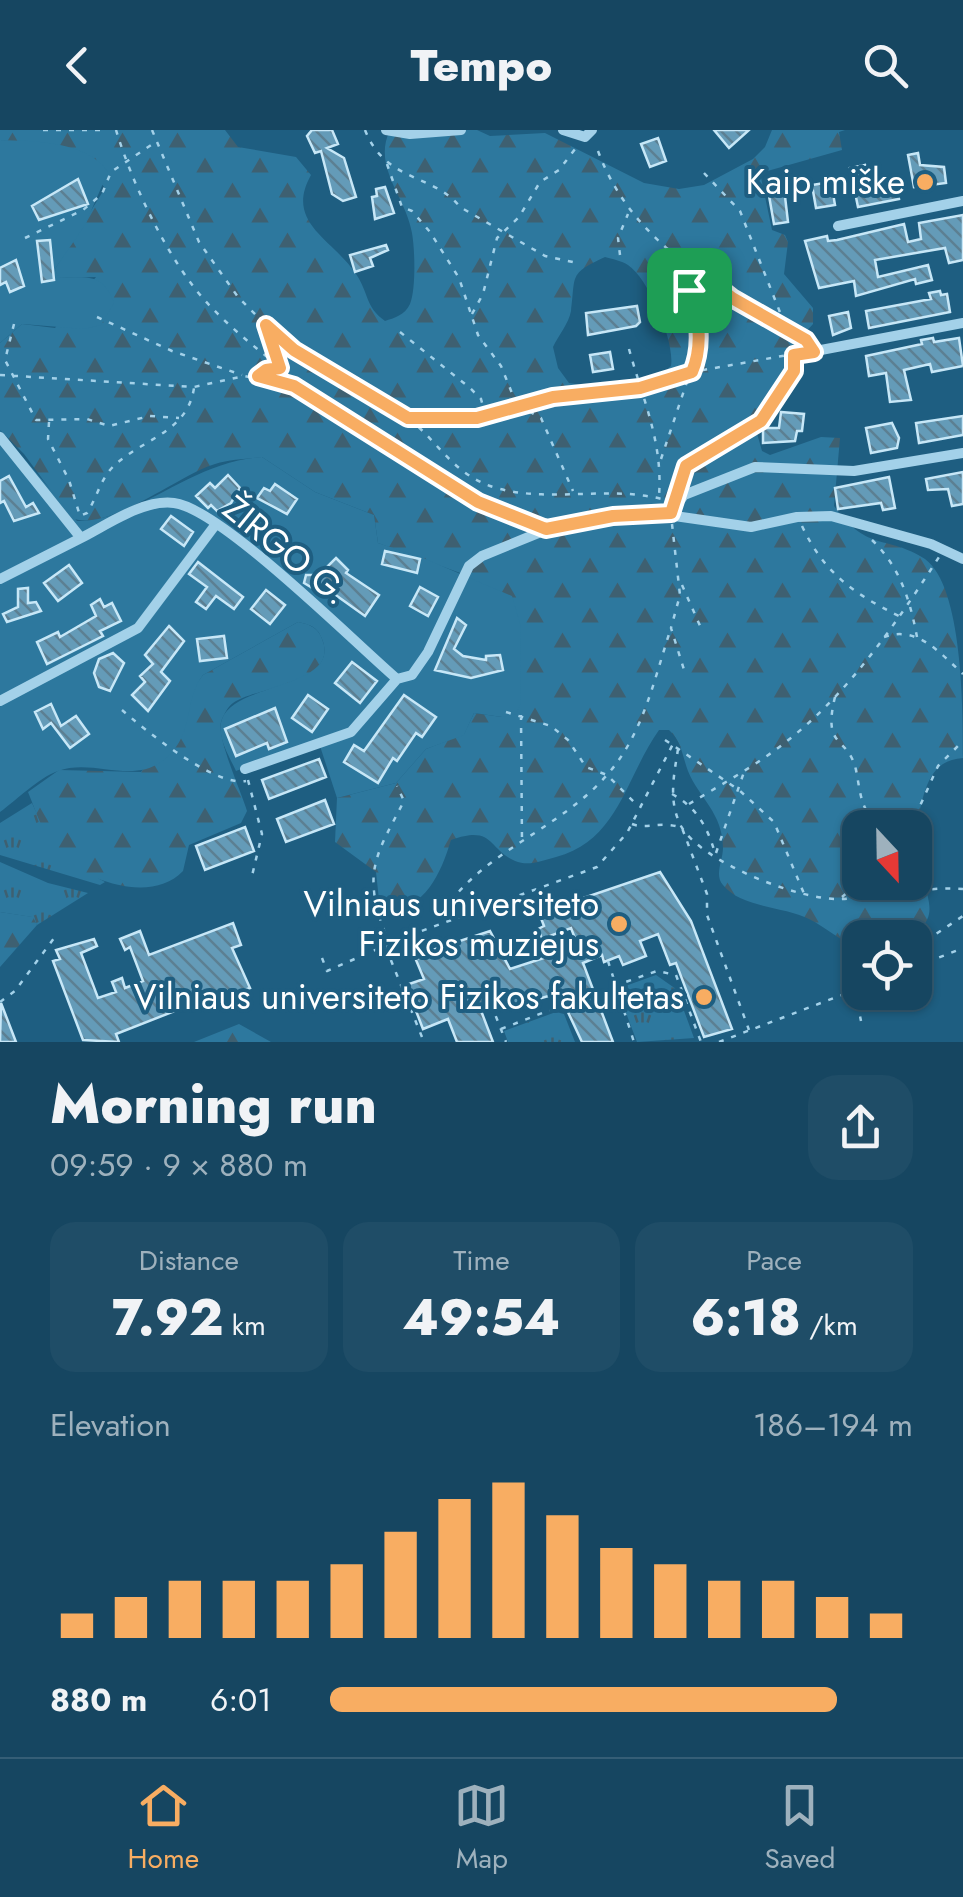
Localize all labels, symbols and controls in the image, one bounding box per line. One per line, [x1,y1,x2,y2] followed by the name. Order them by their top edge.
[411,33,552,98] text: Tempo
[50,38,105,93] icon: back
[858,38,913,93] icon: search
[745,157,905,207] place label: Kaip miške
[914,171,936,193] marker: Kaip miške
[647,248,732,333] pin
[662,263,717,318] icon: arrive
[212,484,360,616] street label: ŽIRGO G.
[842,810,932,900] north arrow
[842,810,932,1010] map controls
[304,879,599,969] place label: Vilniaus universiteto Fizikos muziejus
[608,913,630,935] marker: Vilniaus universiteto Fizikos muziejus
[842,920,932,1010] button: locate
[134,972,684,1022] place label: Vilniaus universiteto Fizikos fakultetas
[693,986,715,1008] marker: Vilniaus universiteto Fizikos fakultetas
[50,1064,377,1144] text: Morning run
[808,1075,913,1180] button: share
[50,1142,308,1188] text: 09:59 · 9 × 880 m
[139,1240,239,1281] text: Distance
[453,1240,510,1281] text: Time
[746,1240,802,1281] text: Pace
[112,1281,223,1354] text: 7.92
[403,1281,560,1354] text: 49:54
[691,1281,801,1354] text: 6:18
[223,1305,266,1346] text: km
[801,1305,858,1346] text: /km
[50,1402,171,1448] text: Elevation
[753,1402,913,1448] text: 186–194 m
[50,1677,147,1723] text: 880 m
[210,1677,272,1723] text: 6:01
[128,1778,199,1879] tab: Home
[454,1778,509,1879] tab: Map
[764,1778,835,1879] tab: Saved

